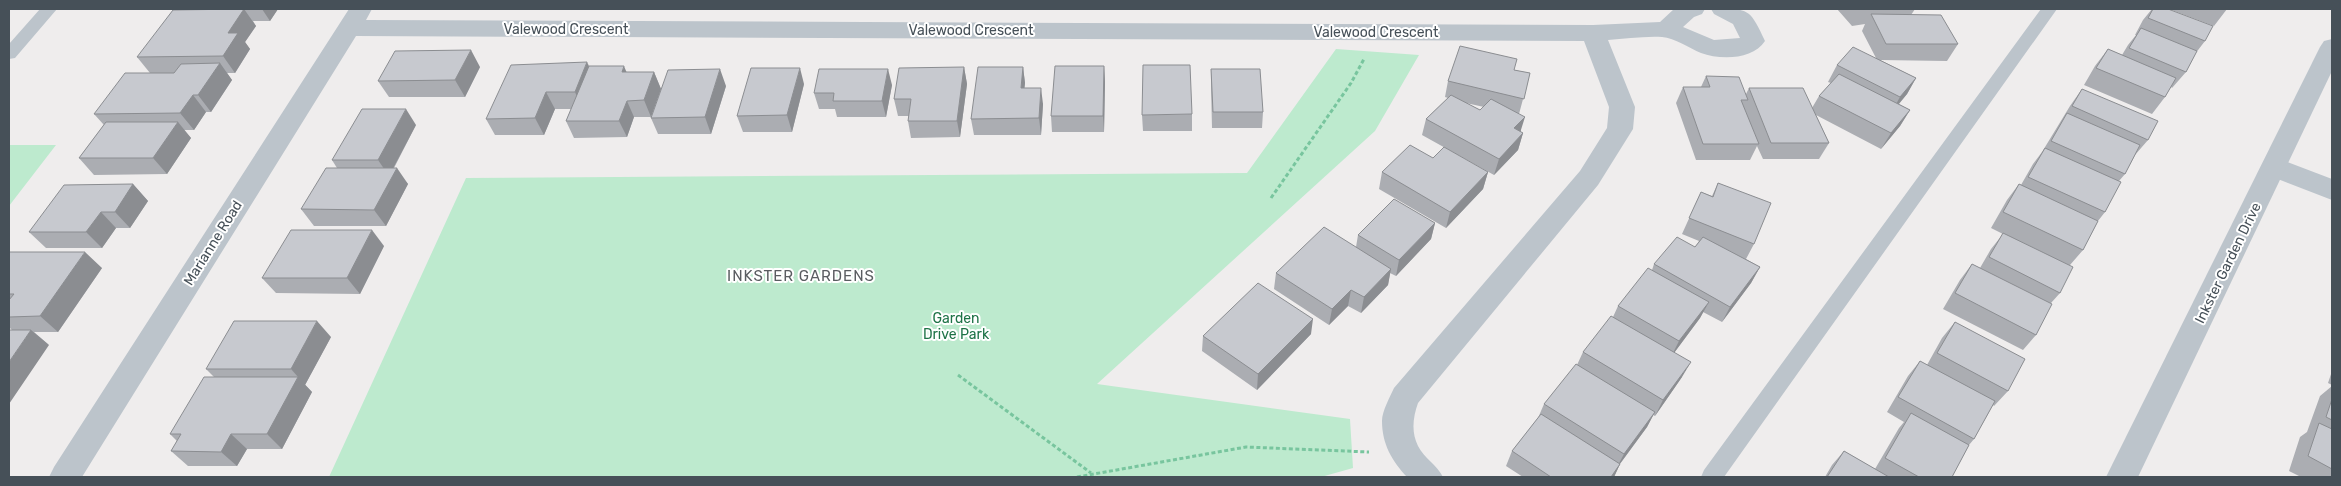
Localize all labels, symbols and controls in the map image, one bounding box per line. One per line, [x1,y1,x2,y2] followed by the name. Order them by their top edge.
[504,21,629,38] street label: Valewood Crescent
[909,22,1034,39] street label: Valewood Crescent
[1314,24,1439,41] street label: Valewood Crescent
[180,197,246,289] street label: Marianne Road
[2191,200,2265,326] street label: Inkster Garden Drive
[727,267,875,285] district label: INKSTER GARDENS
[923,310,990,343] park label: Garden Drive Park

